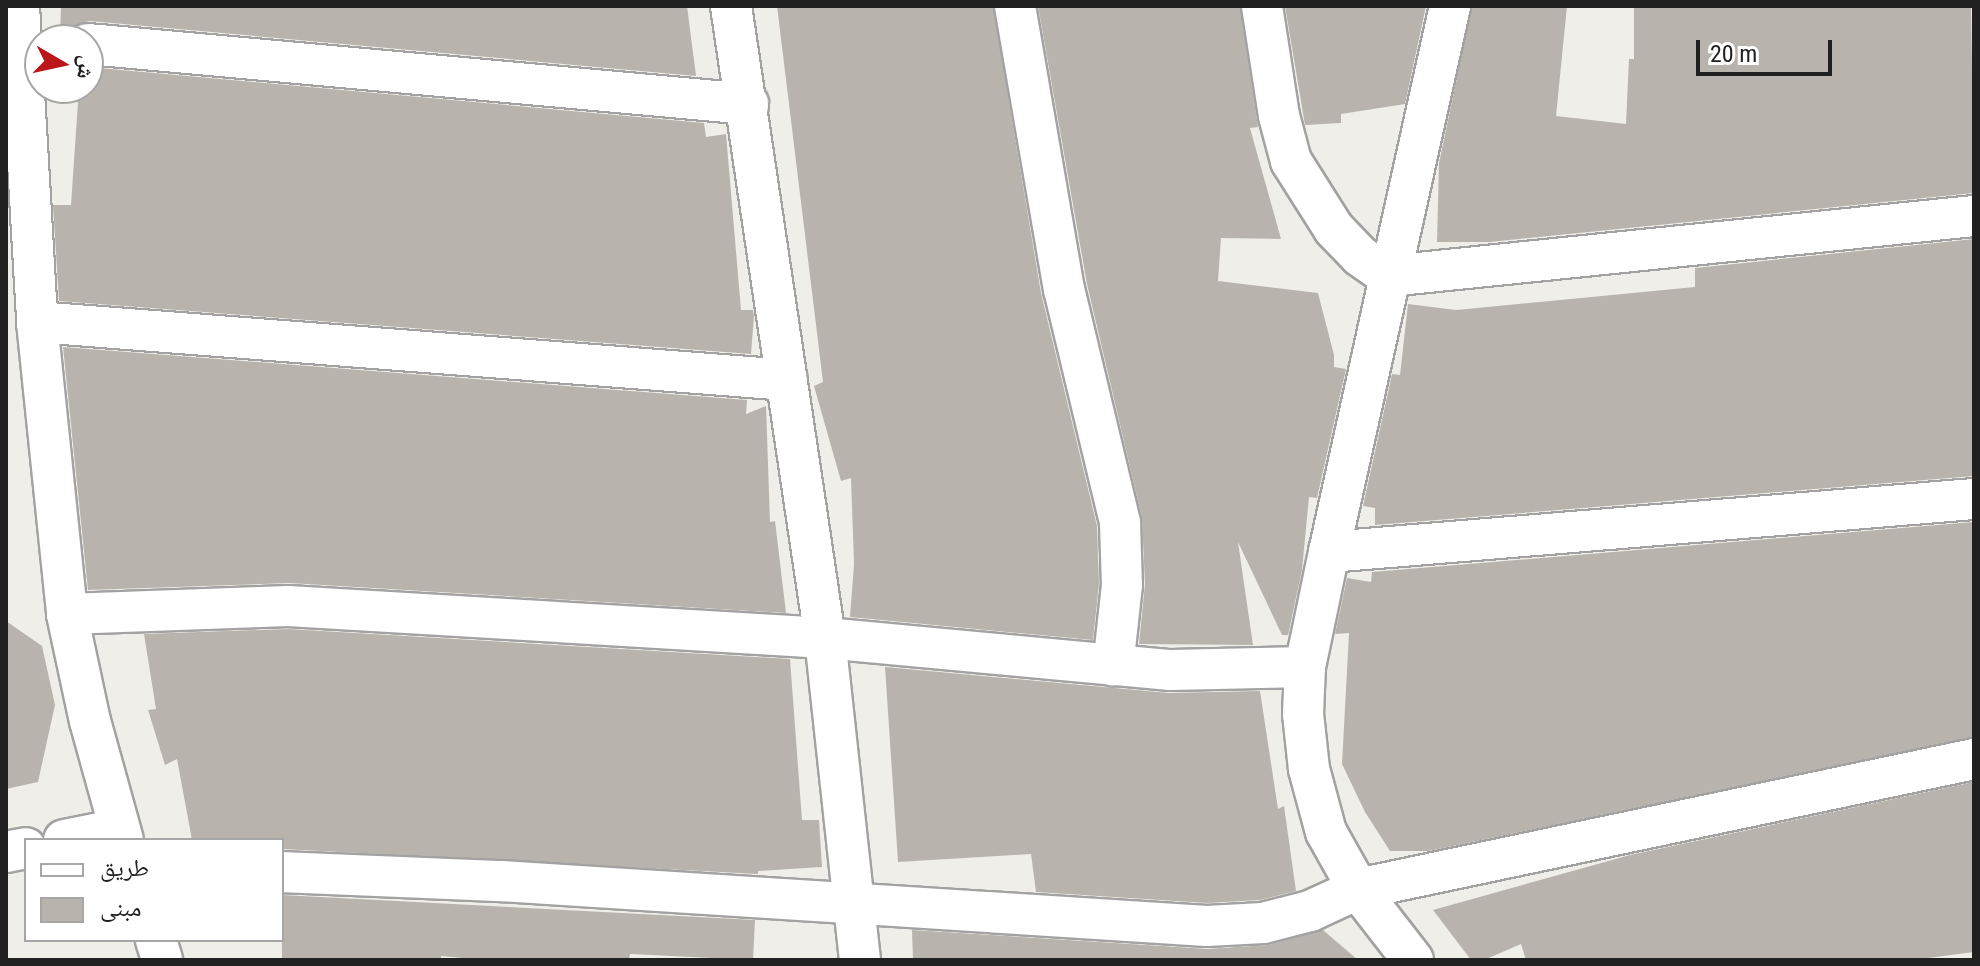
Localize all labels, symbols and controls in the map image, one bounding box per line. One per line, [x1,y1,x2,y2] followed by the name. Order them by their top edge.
[24,24,104,104] north arrow
[1700,24,1836,74] scale bar
[1710,40,1757,68] text: 20 m
[72,54,100,81] text: ش
[24,838,284,942] legend
[100,854,149,882] text: طريق
[100,894,141,922] text: مبنى

